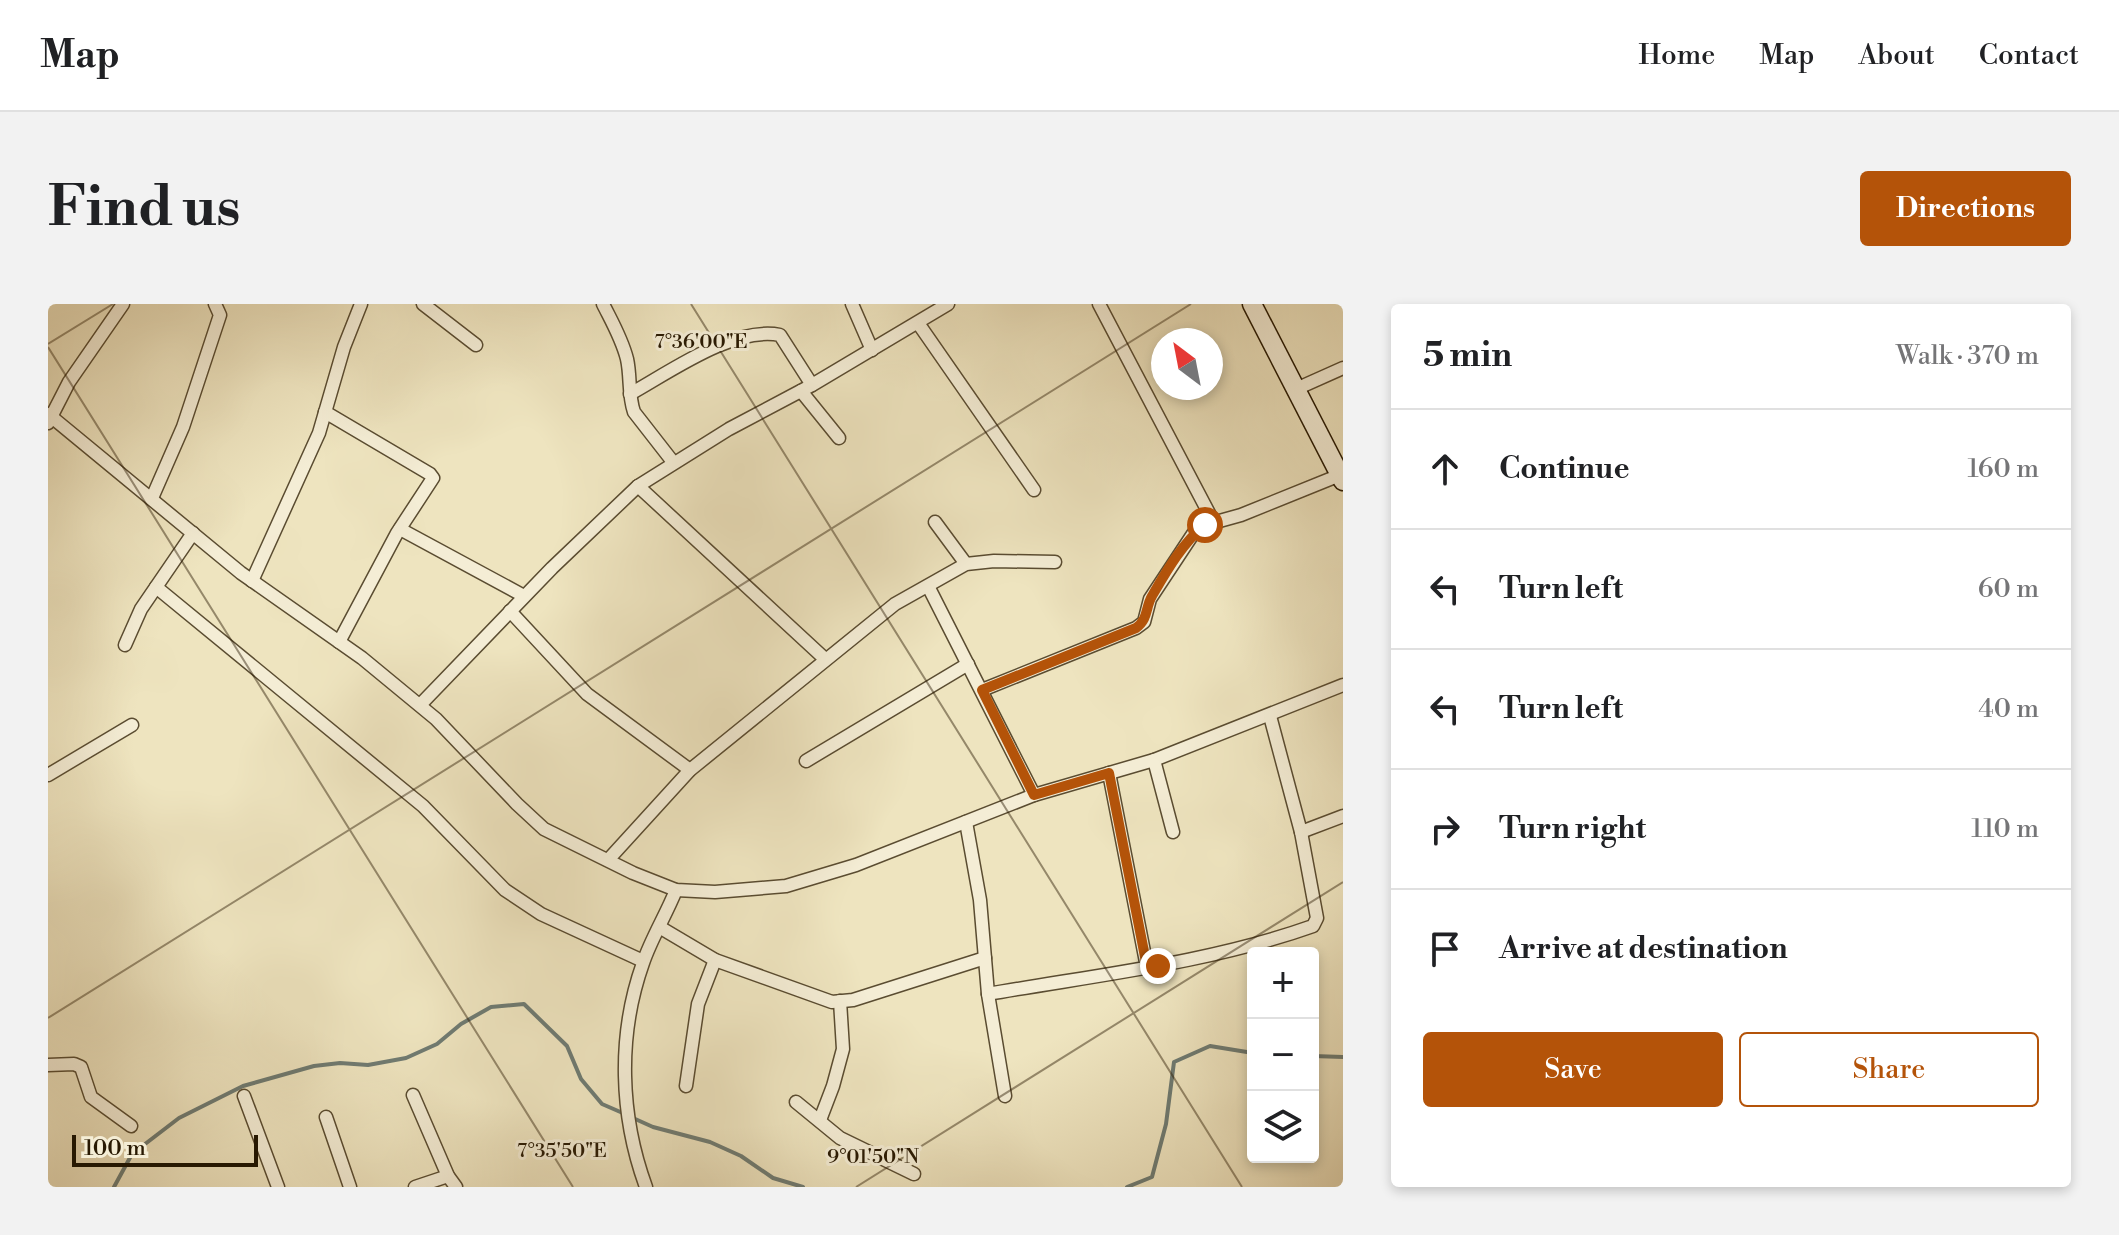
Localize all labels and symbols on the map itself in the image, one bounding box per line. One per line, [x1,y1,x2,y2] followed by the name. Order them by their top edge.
[1151,328,1223,400] north arrow
[654,330,748,355] text: 7°36'00"E
[1187,507,1223,543] route start
[1140,948,1176,984] route end
[72,1131,258,1167] scale bar
[517,1139,607,1164] text: 7°35'50"E
[827,1145,919,1170] text: 9°01'50"N

